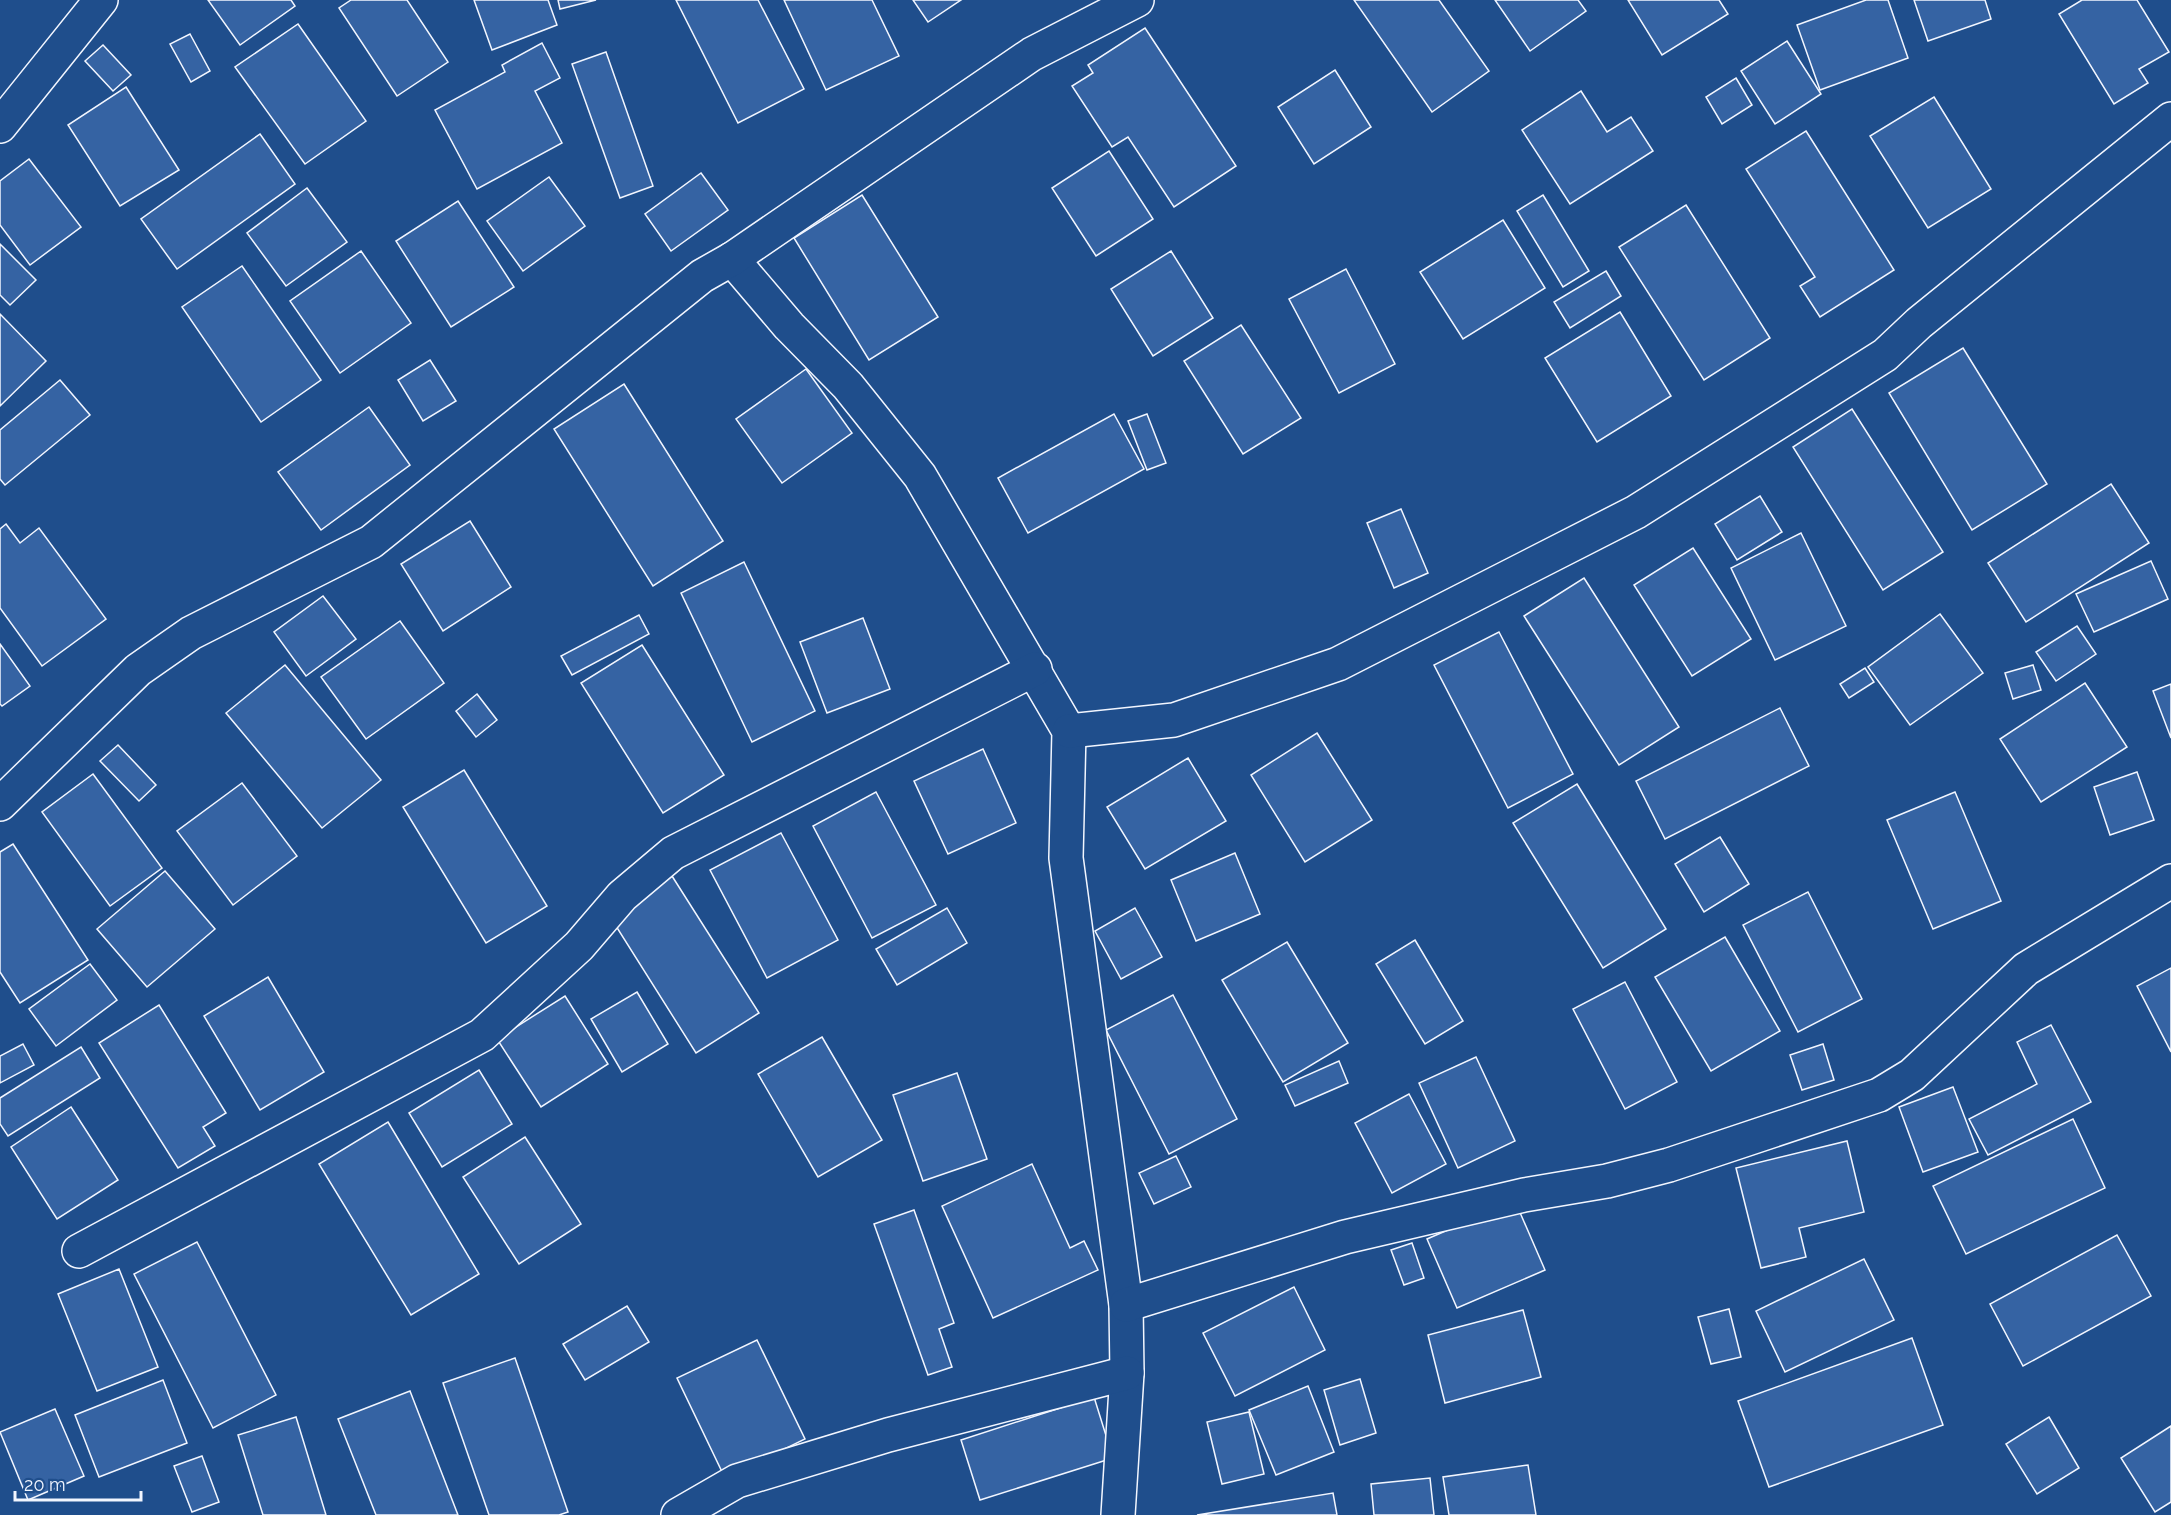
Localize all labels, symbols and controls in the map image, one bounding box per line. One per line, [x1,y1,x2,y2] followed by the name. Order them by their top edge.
[15,1464,141,1502] scale bar
[24,1474,66,1495] text: 20 m

